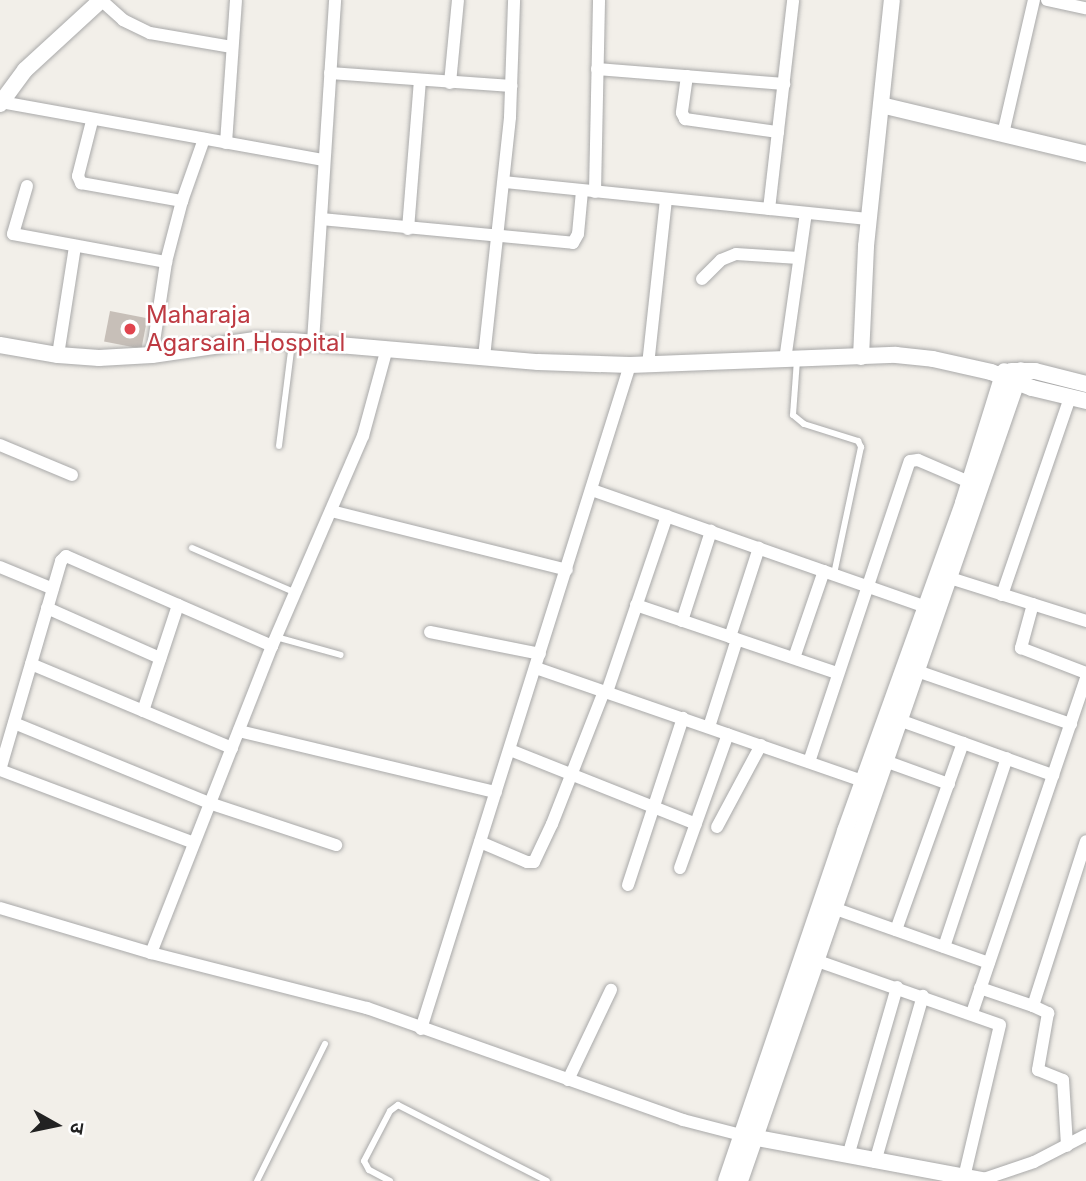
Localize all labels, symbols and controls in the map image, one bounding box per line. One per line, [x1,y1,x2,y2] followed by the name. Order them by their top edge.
[146,301,345,357] place label: Maharaja Agarsain Hospital
[120,319,140,339] marker: Maharaja Agarsain Hospital
[21,1090,91,1160] north arrow
[65,1121,89,1136] text: उ

